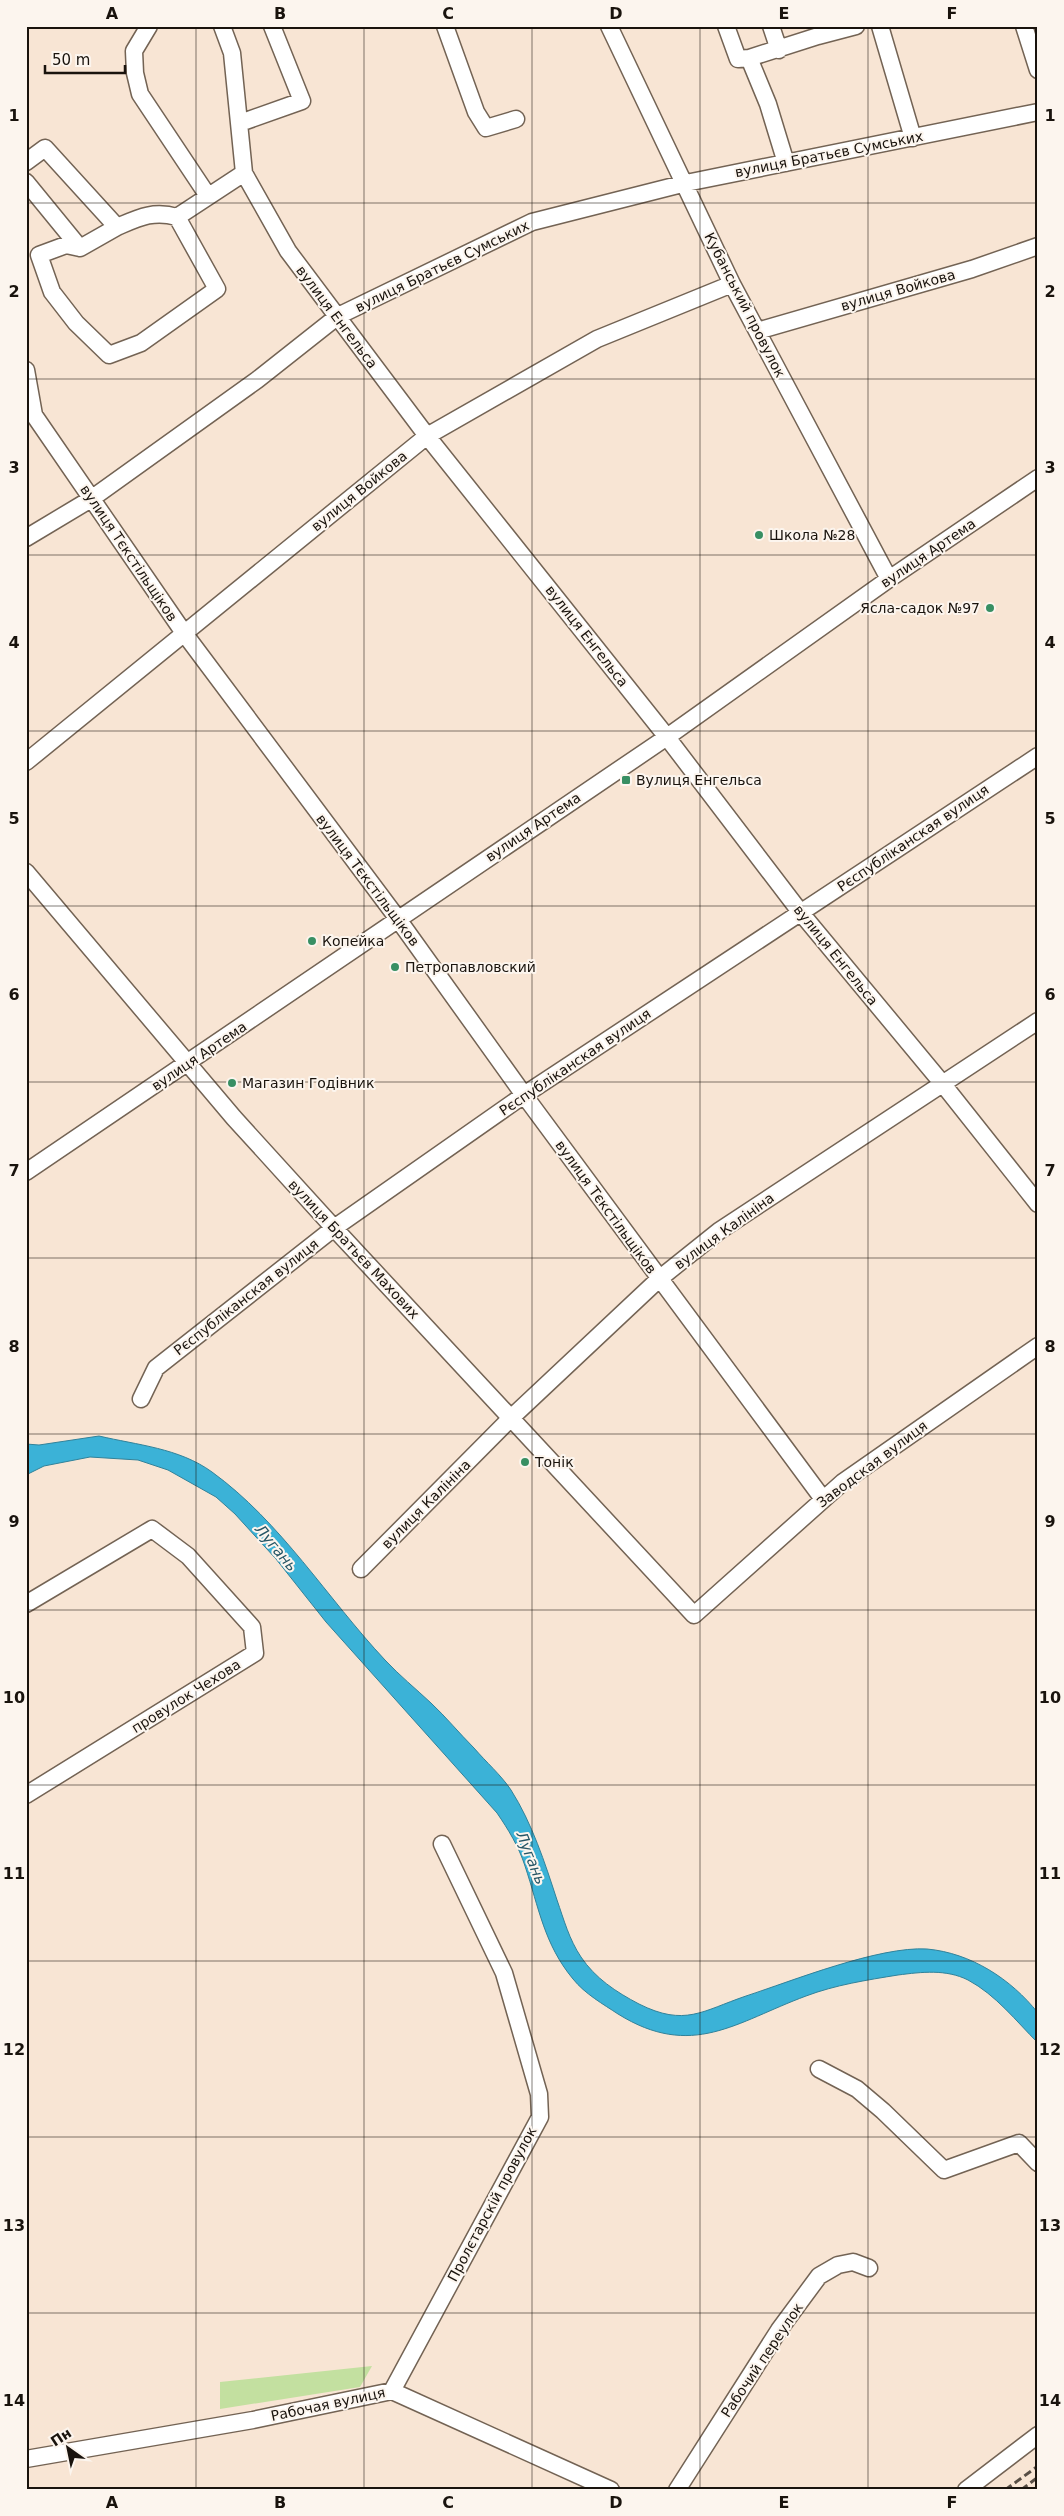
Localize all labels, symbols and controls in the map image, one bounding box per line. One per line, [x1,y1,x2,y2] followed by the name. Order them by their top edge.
[106,4,119,23] text: A
[274,4,286,23] text: B
[442,4,454,23] text: C
[609,4,623,23] text: D
[779,4,789,23] text: E
[947,4,957,23] text: F
[45,42,125,74] scale bar
[52,51,90,69] text: 50 m
[8,106,20,125] text: 1
[1044,106,1056,125] text: 1
[734,128,924,180] street label: вулиця Братьєв Сумських
[353,217,531,315] street label: вулиця Братьєв Сумських
[701,230,789,380] street label: Кубанський провулок
[293,262,381,372] street label: вулиця Енгельса
[839,266,957,314] street label: вулиця Войкова
[8,282,20,301] text: 2
[1044,282,1056,301] text: 2
[308,448,410,534] street label: вулиця Войкова
[8,458,20,477] text: 3
[1044,458,1056,477] text: 3
[77,482,181,624] street label: вулиця Тєкстільщіков
[877,515,979,591] street label: вулиця Артема
[769,527,855,543] place label: Школа №28
[753,529,765,541] marker: Школа №28
[542,582,632,690] street label: вулиця Енгельса
[860,600,980,616] place label: Ясла-садок №97
[984,602,996,614] marker: Ясла-садок №97
[8,633,20,652] text: 4
[1044,633,1056,652] text: 4
[636,772,762,788] place label: Вулиця Енгельса
[620,774,632,786] marker: Вулиця Енгельса
[834,781,992,895] street label: Рєспубліканская вулиця
[482,789,584,865] street label: вулиця Артема
[8,809,20,828] text: 5
[1044,809,1056,828] text: 5
[313,811,423,949] street label: вулиця Тєкстільщіков
[791,902,881,1008] street label: вулиця Енгельса
[322,933,384,949] place label: Копейка
[306,935,318,947] marker: Копейка
[405,959,536,975] place label: Петропавловский
[389,961,401,973] marker: Петропавловский
[8,985,20,1004] text: 6
[1044,985,1056,1004] text: 6
[496,1005,654,1119] street label: Рєспубліканская вулиця
[148,1018,250,1094] street label: вулиця Артема
[242,1075,374,1091] place label: Магазин Годівник
[226,1077,238,1089] marker: Магазин Годівник
[552,1137,660,1277] street label: вулиця Тєкстільщіков
[8,1161,20,1180] text: 7
[1044,1161,1056,1180] text: 7
[285,1176,423,1322] street label: вулиця Братьєв Махових
[671,1190,777,1272] street label: вулиця Калініна
[171,1236,321,1358] street label: Рєспубліканская вулиця
[8,1337,20,1356] text: 8
[1044,1337,1056,1356] text: 8
[814,1417,930,1511] street label: Заводская вулиця
[534,1454,574,1470] place label: Тонік
[378,1456,474,1552] street label: вулиця Калініна
[519,1456,531,1468] marker: Тонік
[8,1512,20,1531] text: 9
[1044,1512,1056,1531] text: 9
[250,1520,301,1575] water label: Лугань
[129,1656,243,1736] street label: провулок Чехова
[3,1688,25,1707] text: 10
[1039,1688,1061,1707] text: 10
[512,1828,550,1887] water label: Лугань
[3,1864,25,1883] text: 11
[1039,1864,1061,1883] text: 11
[3,2040,25,2059] text: 12
[1039,2040,1061,2059] text: 12
[444,2124,540,2284] street label: Пролєтарскій провулок
[3,2216,25,2235] text: 13
[1039,2216,1061,2235] text: 13
[718,2300,806,2420] street label: Рабочий переулок
[269,2384,387,2424] street label: Рабочая вулиця
[3,2391,25,2410] text: 14
[1039,2391,1061,2410] text: 14
[42,2424,92,2474] north arrow
[48,2425,74,2450] text: Пн
[106,2493,119,2512] text: A
[274,2493,286,2512] text: B
[442,2493,454,2512] text: C
[609,2493,623,2512] text: D
[779,2493,789,2512] text: E
[947,2493,957,2512] text: F

